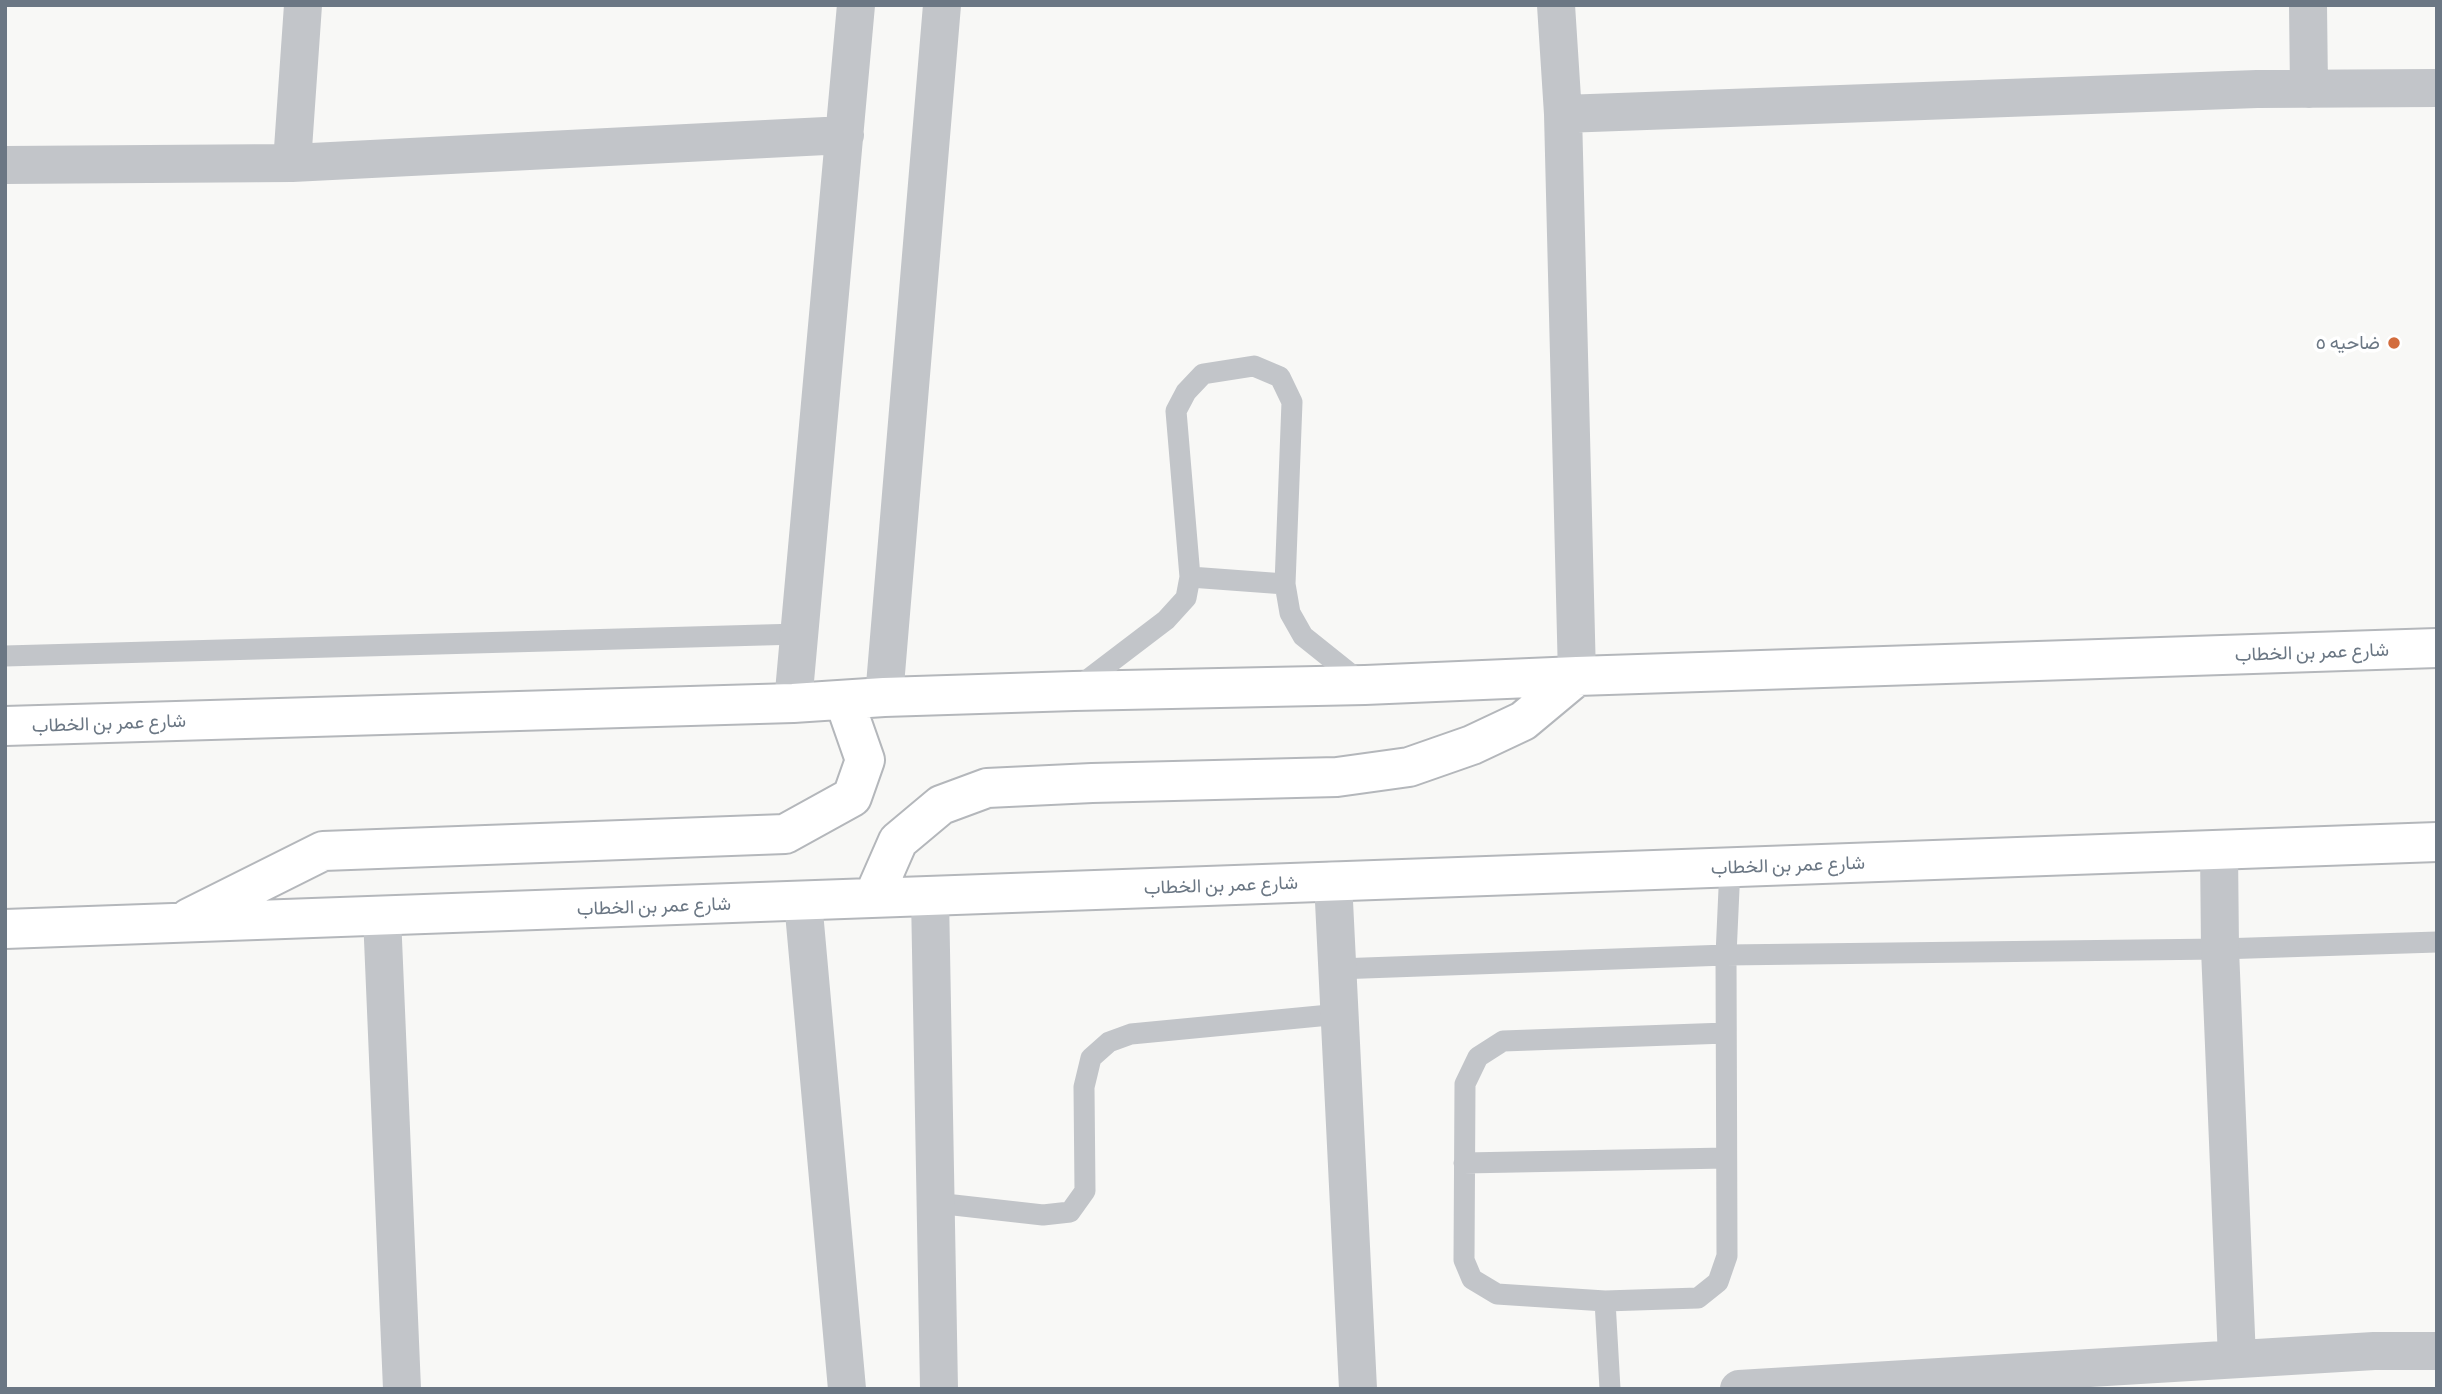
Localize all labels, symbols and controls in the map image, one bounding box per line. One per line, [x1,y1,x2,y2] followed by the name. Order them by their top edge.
[2316,332,2380,354] place label: ضاحيه ٥
[2386,335,2402,351] marker: ضاحيه ٥
[2234,638,2390,666] street label: شارع عمر بن الخطاب
[31,709,187,737] street label: شارع عمر بن الخطاب
[1710,851,1866,879] street label: شارع عمر بن الخطاب
[1143,871,1299,899] street label: شارع عمر بن الخطاب
[576,892,732,920] street label: شارع عمر بن الخطاب

